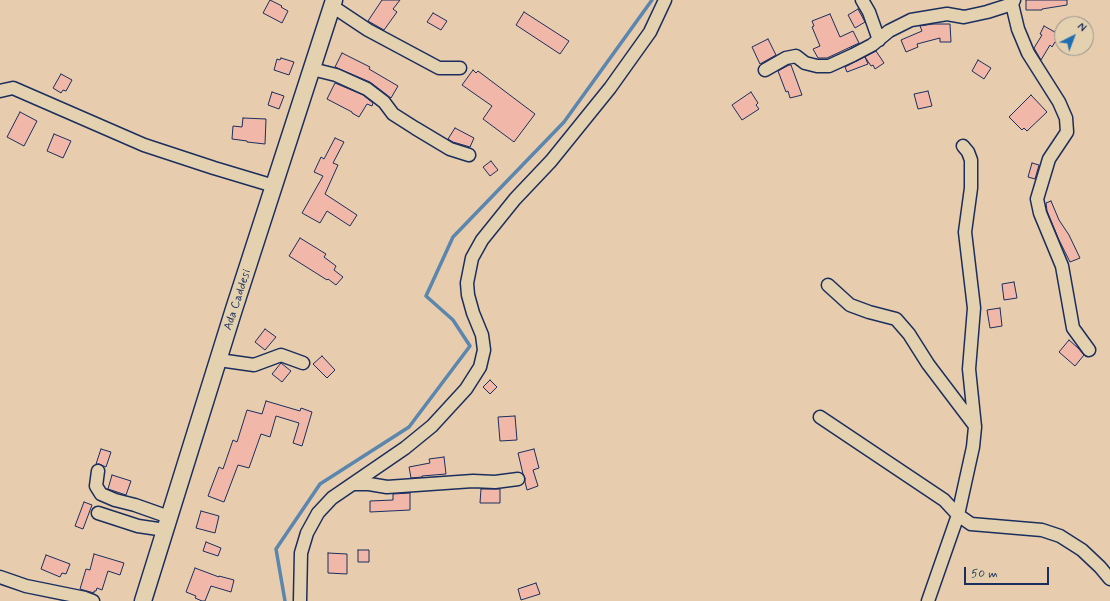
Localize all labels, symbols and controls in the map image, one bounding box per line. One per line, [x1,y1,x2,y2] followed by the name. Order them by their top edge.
[1054,16,1094,56] north arrow
[1074,20,1089,35] text: N
[221,268,255,332] street label: Ada Caddesi
[966,559,1051,585] scale bar
[971,566,998,582] text: 50 m

